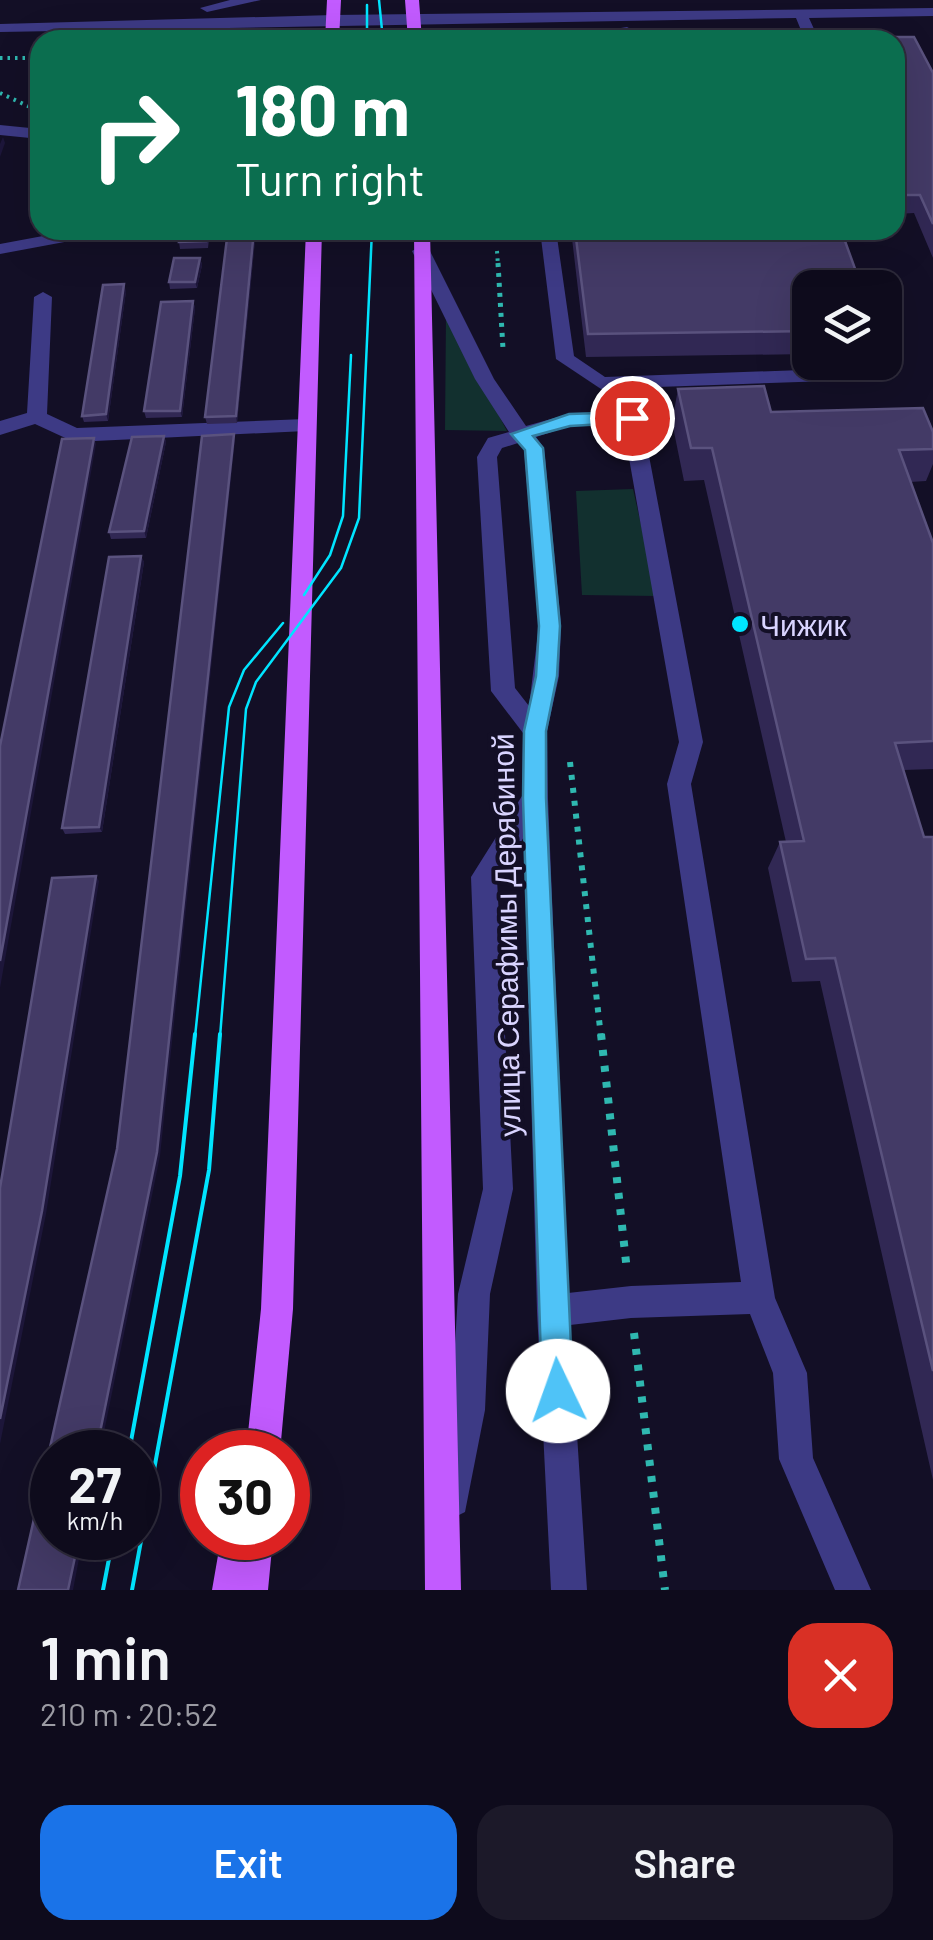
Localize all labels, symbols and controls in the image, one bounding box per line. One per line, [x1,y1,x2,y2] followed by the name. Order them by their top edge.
[235,66,410,150] text: 180 m
[70,70,200,200] icon: right
[235,151,425,205] text: Turn right
[792,270,902,380] map controls
[792,270,902,380] button: layers
[590,376,675,461] pin
[605,391,660,446] icon: arrive
[760,606,848,642] place label: Чижик
[729,613,751,635] marker: Чижик
[483,733,527,1137] street label: улица Серафимы Дерябиной
[506,1339,610,1443] position arrow
[180,1430,310,1560] speed limit sign: 30
[69,1453,121,1513] text: 27
[67,1505,123,1535] text: km/h
[40,1620,171,1692] text: 1 min
[788,1623,893,1728] button: close
[40,1694,218,1732] text: 210 m · 20:52
[40,1805,457,1920] button: Exit
[477,1805,893,1920] button: Share

